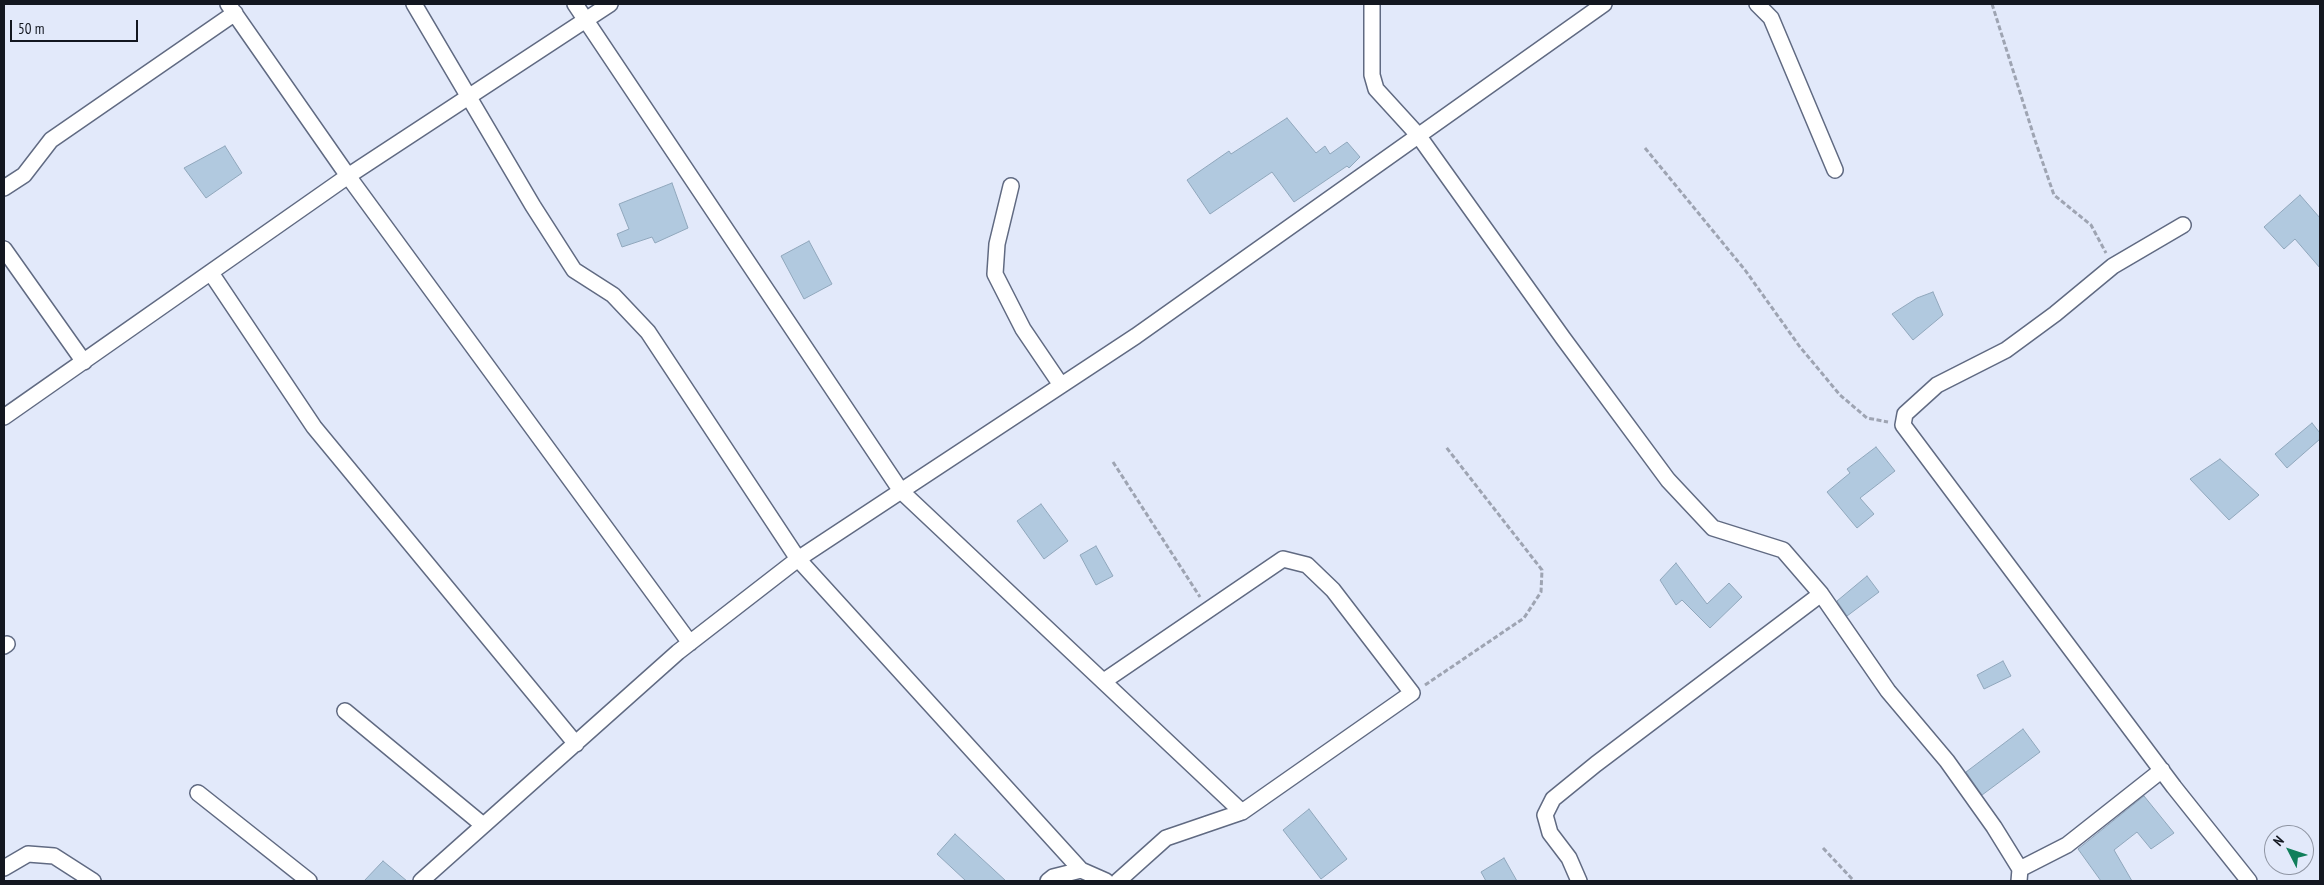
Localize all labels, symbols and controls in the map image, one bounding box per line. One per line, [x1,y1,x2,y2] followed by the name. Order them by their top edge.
[12,10,140,42] scale bar
[18,19,44,38] text: 50 m
[2264,825,2314,875] north arrow
[2269,832,2288,850] text: N

